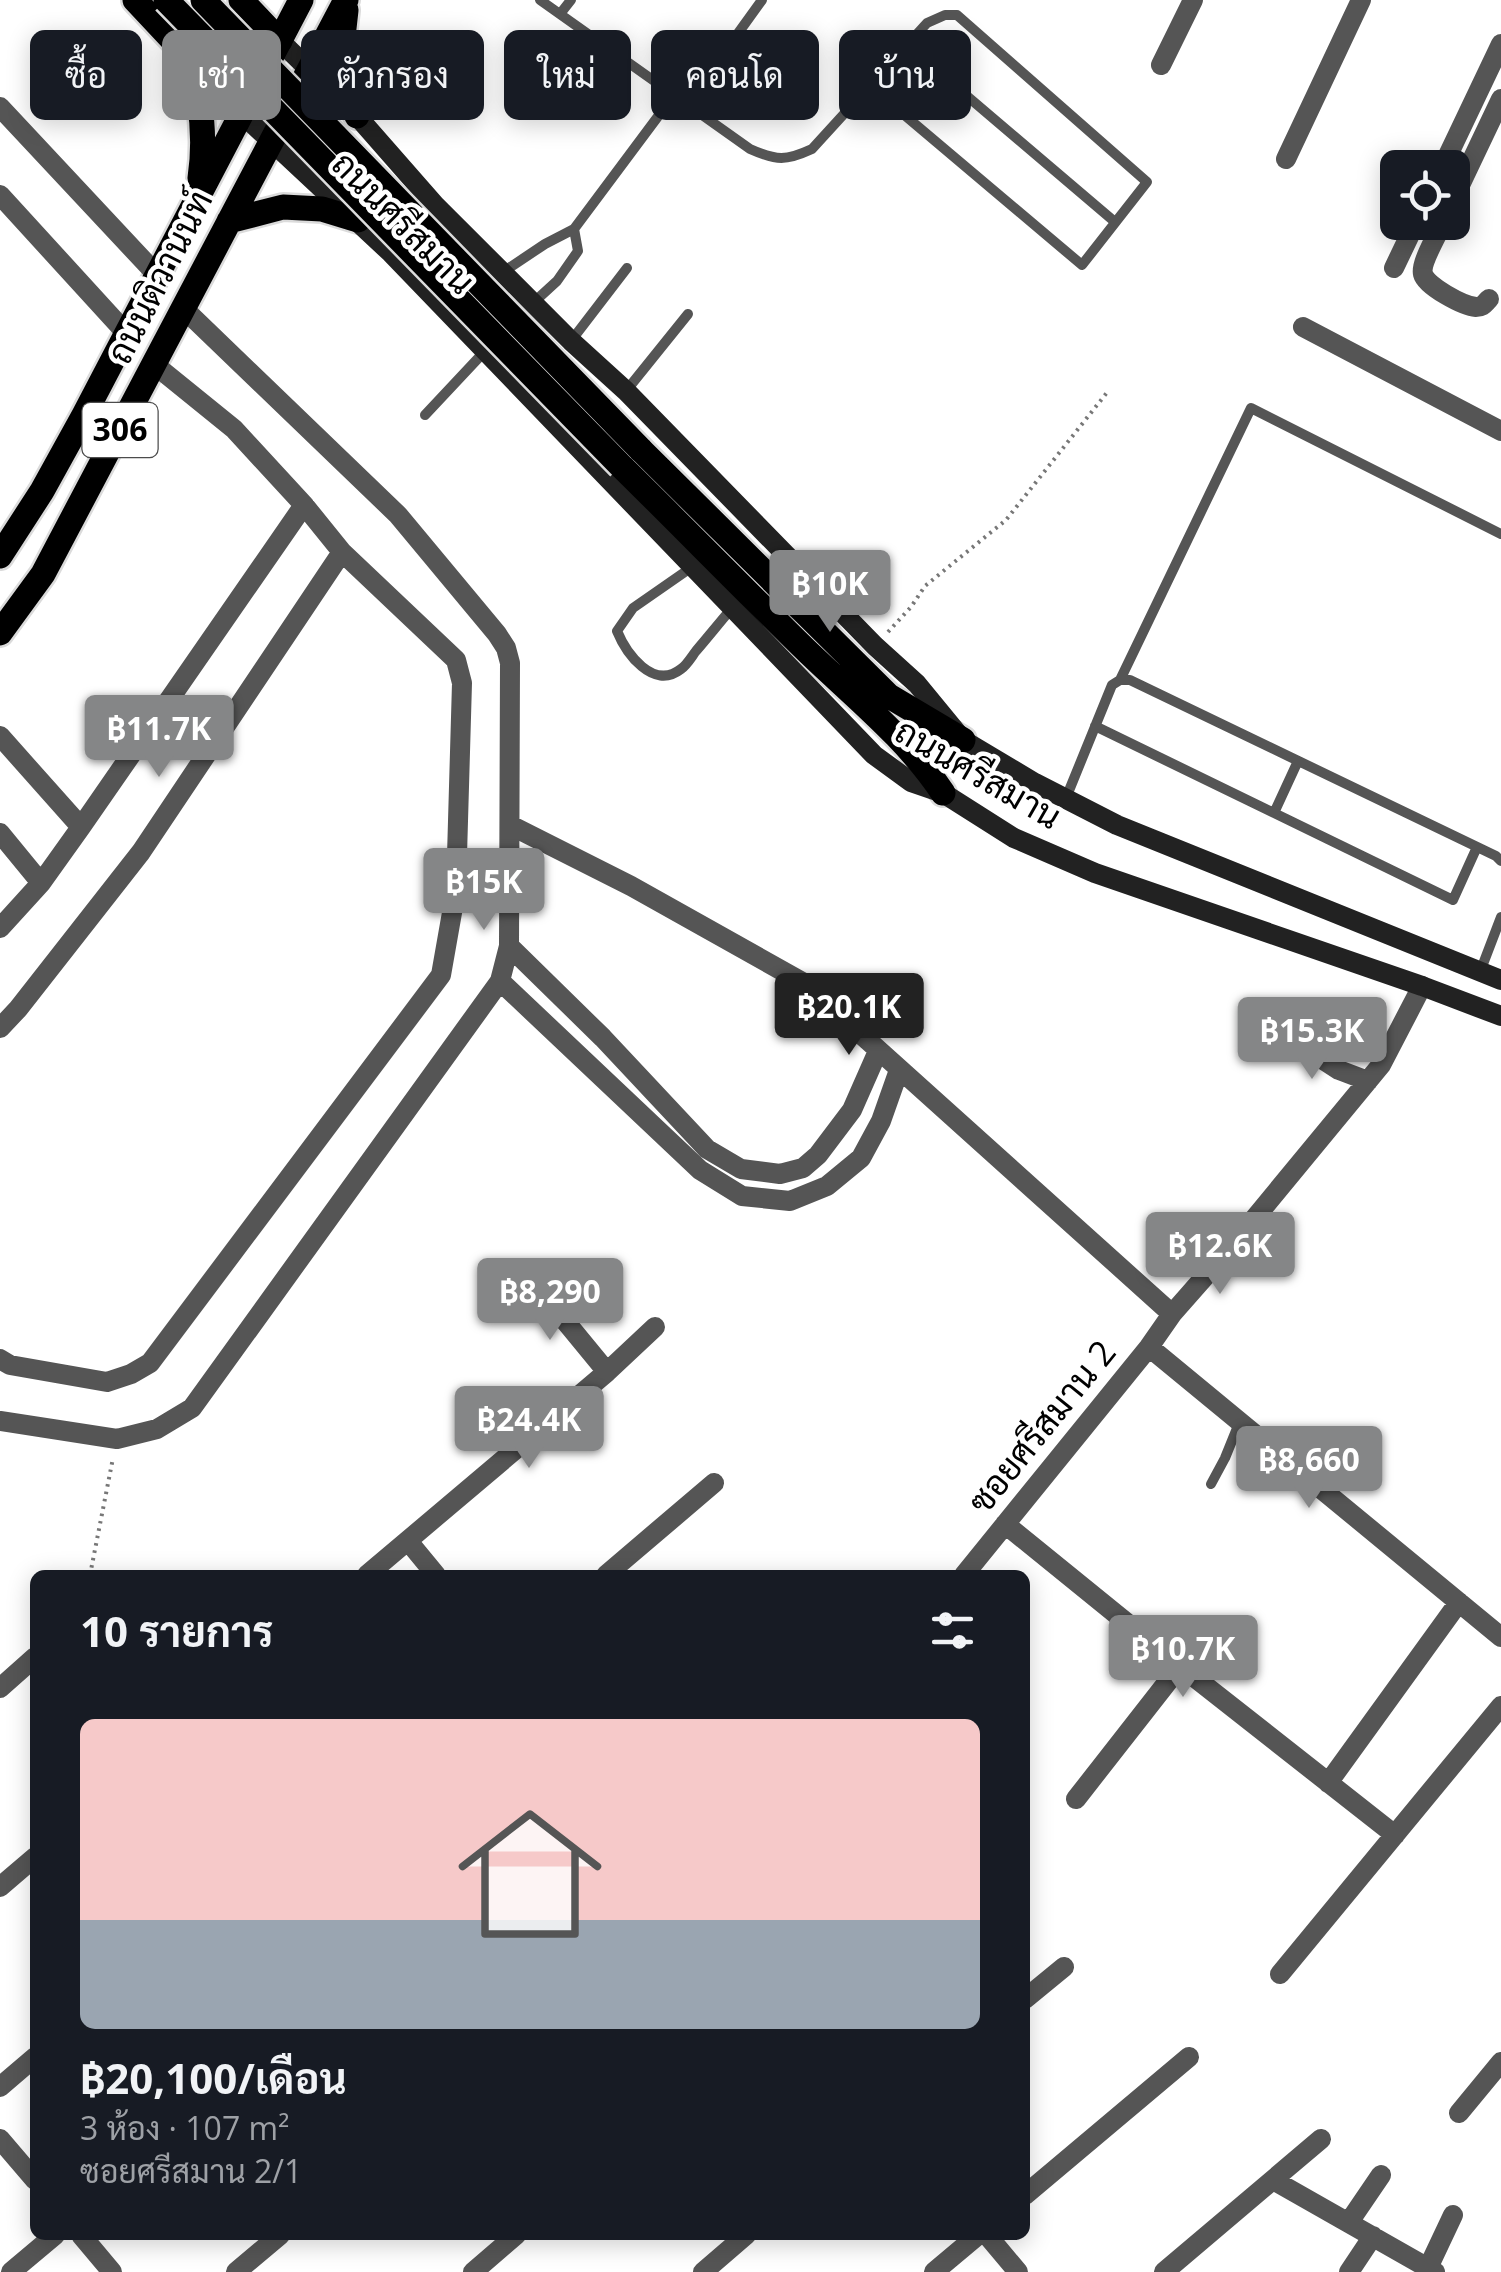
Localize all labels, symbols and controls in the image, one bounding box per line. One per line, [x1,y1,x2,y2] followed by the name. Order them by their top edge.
[30,30,142,120] chip: ซื้อ
[162,30,281,120] chip: เช่า
[301,30,484,120] chip: ตัวกรอง
[504,30,631,120] chip: ใหม่
[651,30,819,120] chip: คอนโด
[839,30,971,120] chip: บ้าน
[322,140,486,304] street label: ถนนศรีสมาน
[1380,150,1470,240] map controls
[1380,150,1470,240] button: locate
[95,182,222,371] street label: ถนนติวานนท์
[82,403,158,457] road number: 306
[771,550,889,635] pin: ฿10K
[791,561,869,604] text: ฿10K
[78,695,240,780] pin: ฿11.7K
[107,706,211,749] text: ฿11.7K
[887,706,1070,839] street label: ถนนศรีสมาน
[425,848,543,933] pin: ฿15K
[445,859,523,902] text: ฿15K
[768,973,930,1058] pin: ฿20.1K
[797,984,901,1027] text: ฿20.1K
[1231,997,1393,1082] pin: ฿15.3K
[1260,1008,1364,1051] text: ฿15.3K
[1139,1212,1301,1297] pin: ฿12.6K
[1168,1223,1272,1266] text: ฿12.6K
[469,1258,631,1343] pin: ฿8,290
[499,1269,601,1312] text: ฿8,290
[956,1330,1125,1523] street label: ซอยศรีสมาน 2
[448,1386,610,1471] pin: ฿24.4K
[477,1397,581,1440] text: ฿24.4K
[1228,1426,1390,1511] pin: ฿8,660
[1258,1437,1360,1480] text: ฿8,660
[80,1602,273,1659] text: 10 รายการ
[925,1603,980,1658] icon: filters
[1102,1615,1264,1700] pin: ฿10.7K
[1131,1626,1235,1669] text: ฿10.7K
[440,1784,620,1964] icon: home
[80,2049,347,2106] text: ฿20,100/เดือน
[80,2106,289,2149] text: 3 ห้อง · 107 m²
[80,2149,302,2192] text: ซอยศรีสมาน 2/1

